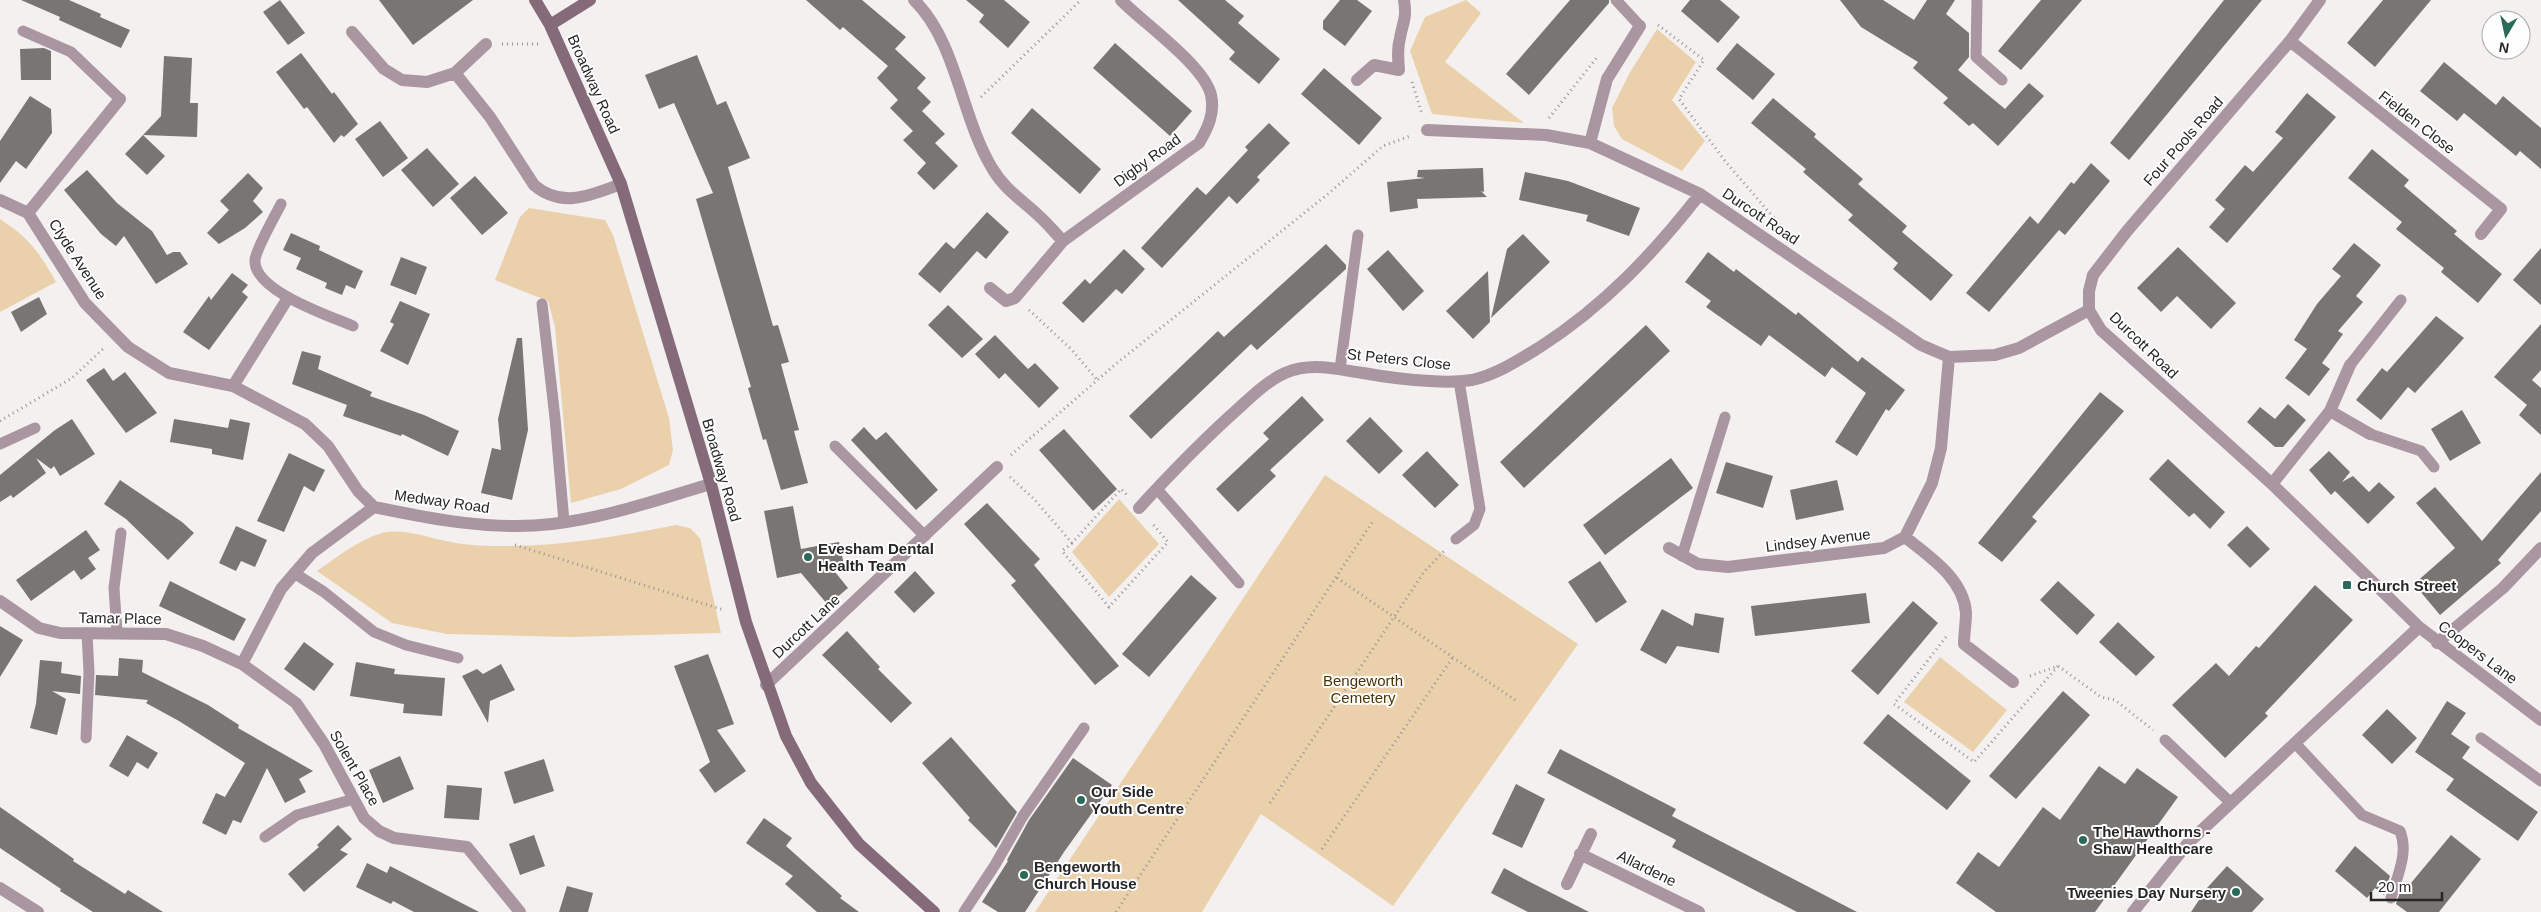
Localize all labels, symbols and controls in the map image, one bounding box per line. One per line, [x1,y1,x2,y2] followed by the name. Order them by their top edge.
[2481,10,2531,60] north arrow
[565,32,623,136] street label: Broadway Road
[2498,39,2510,57] text: N
[2376,87,2458,157] street label: Fielden Close
[2140,93,2226,189] street label: Four Pools Road
[1110,130,1184,190] street label: Digby Road
[1720,184,1802,248] street label: Durcott Road
[46,216,110,302] street label: Clyde Avenue
[2106,308,2182,382] street label: Durcott Road
[1346,345,1452,373] street label: St Peters Close
[699,416,745,524] street label: Broadway Road
[393,486,491,516] street label: Medway Road
[1765,525,1871,555] street label: Lindsey Avenue
[818,540,934,574] place label: Evesham Dental Health Team
[802,551,814,563] marker: Evesham Dental Health Team
[2357,577,2456,594] place label: Church Street
[2341,579,2353,591] marker: Church Street
[769,590,843,662] street label: Durcott Lane
[78,609,162,627] street label: Tamar Place
[2435,617,2521,687] street label: Coopers Lane
[1323,672,1403,706] park label: Bengeworth Cemetery
[327,727,383,809] street label: Solent Place
[1091,783,1184,817] place label: Our Side Youth Centre
[1075,794,1087,806] marker: Our Side Youth Centre
[2093,823,2213,857] place label: The Hawthorns - Shaw Healthcare
[2077,834,2089,846] marker: The Hawthorns - Shaw Healthcare
[1615,846,1679,890] street label: Allardene
[1034,858,1137,892] place label: Bengeworth Church House
[1018,869,1030,881] marker: Bengeworth Church House
[2371,870,2442,902] scale bar
[2378,878,2411,895] text: 20 m
[2067,884,2227,901] place label: Tweenies Day Nursery
[2230,886,2242,898] marker: Tweenies Day Nursery

